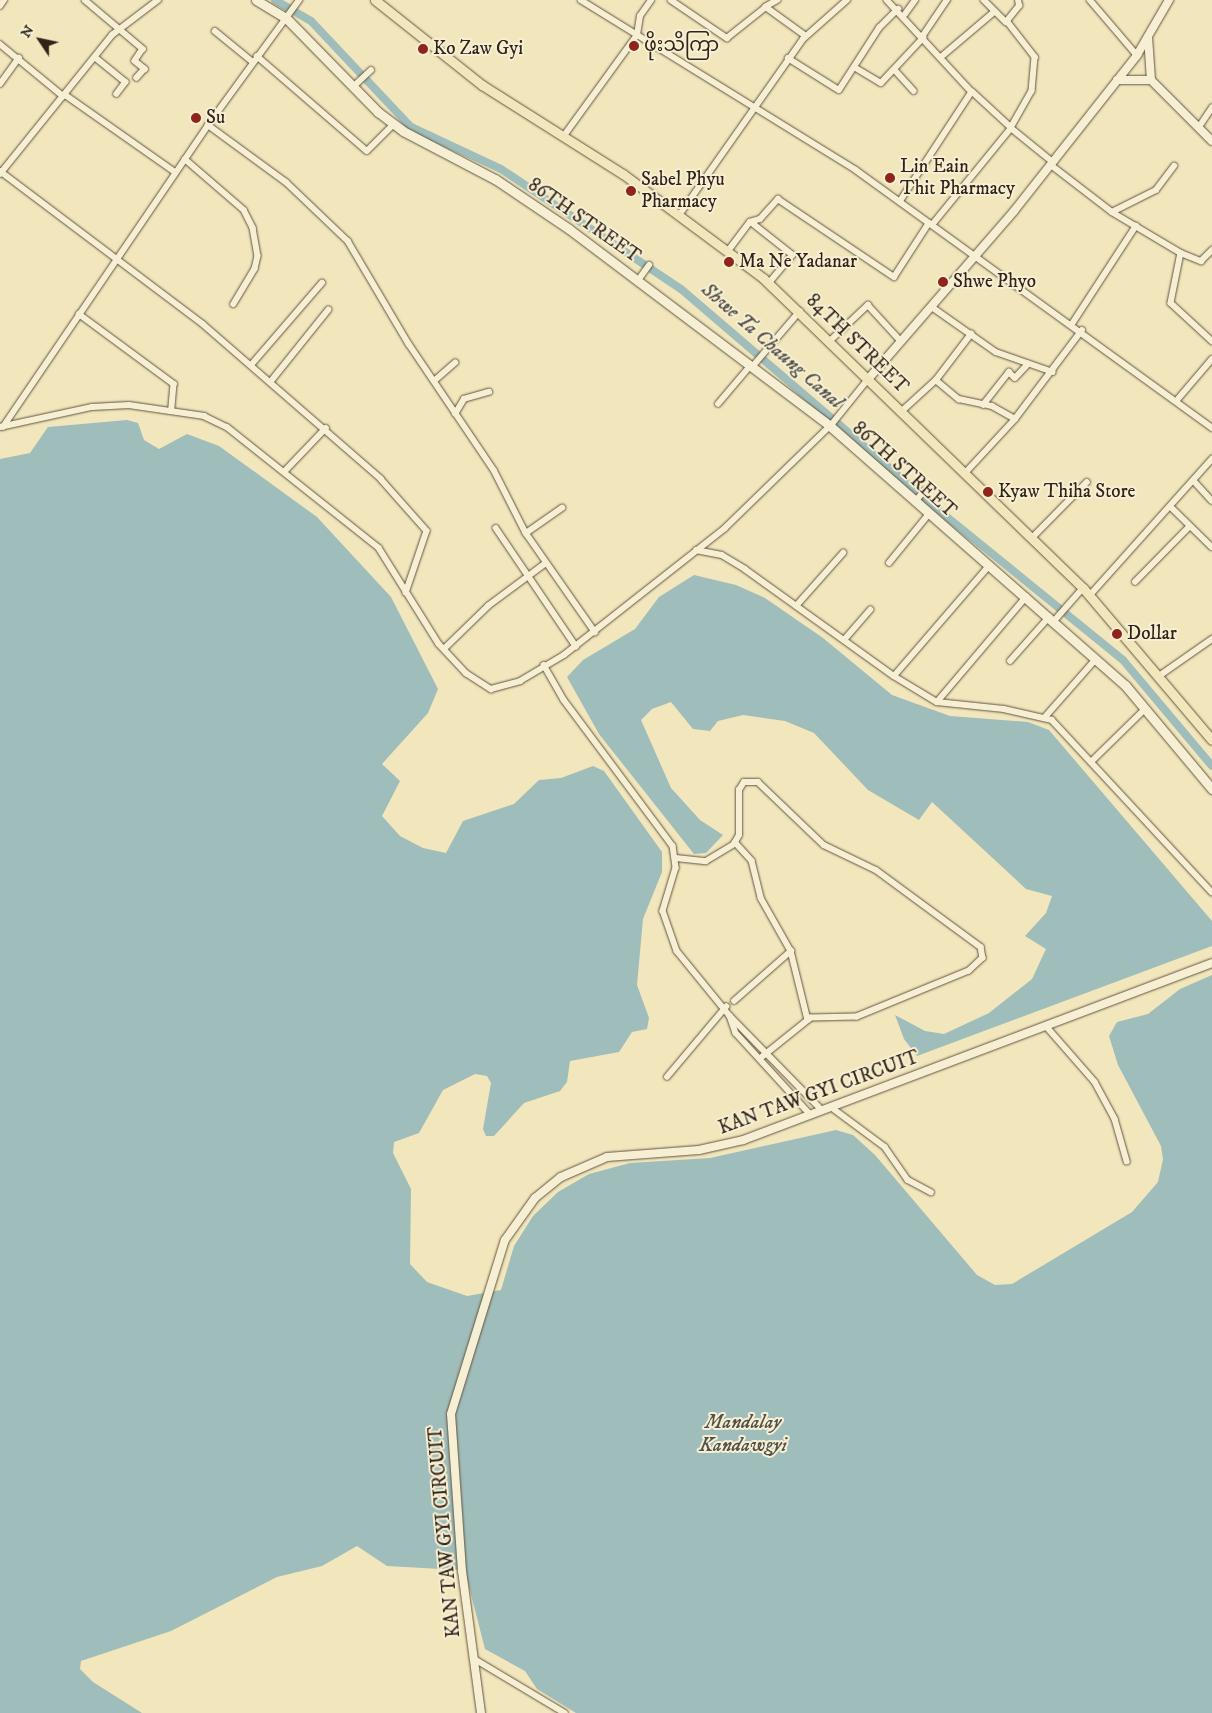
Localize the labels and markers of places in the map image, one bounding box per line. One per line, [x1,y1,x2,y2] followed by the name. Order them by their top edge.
[644,35,719,57] place label: ဖိုးသိကြာ
[433,38,523,60] place label: Ko Zaw Gyi
[628,40,640,52] marker: ဖိုးသိကြာ
[417,43,429,55] marker: Ko Zaw Gyi
[206,107,225,129] place label: Su
[190,112,202,124] marker: Su
[900,156,1015,200] place label: Lin Eain Thit Pharmacy
[641,169,725,213] place label: Sabel Phyu Pharmacy
[884,172,896,184] marker: Lin Eain Thit Pharmacy
[625,185,637,197] marker: Sabel Phyu Pharmacy
[739,251,857,273] place label: Ma Ne Yadanar
[723,256,735,268] marker: Ma Ne Yadanar
[953,271,1036,293] place label: Shwe Phyo
[937,276,949,288] marker: Shwe Phyo
[998,481,1135,503] place label: Kyaw Thiha Store
[982,486,994,498] marker: Kyaw Thiha Store
[1127,623,1177,645] place label: Dollar
[1111,628,1123,640] marker: Dollar

